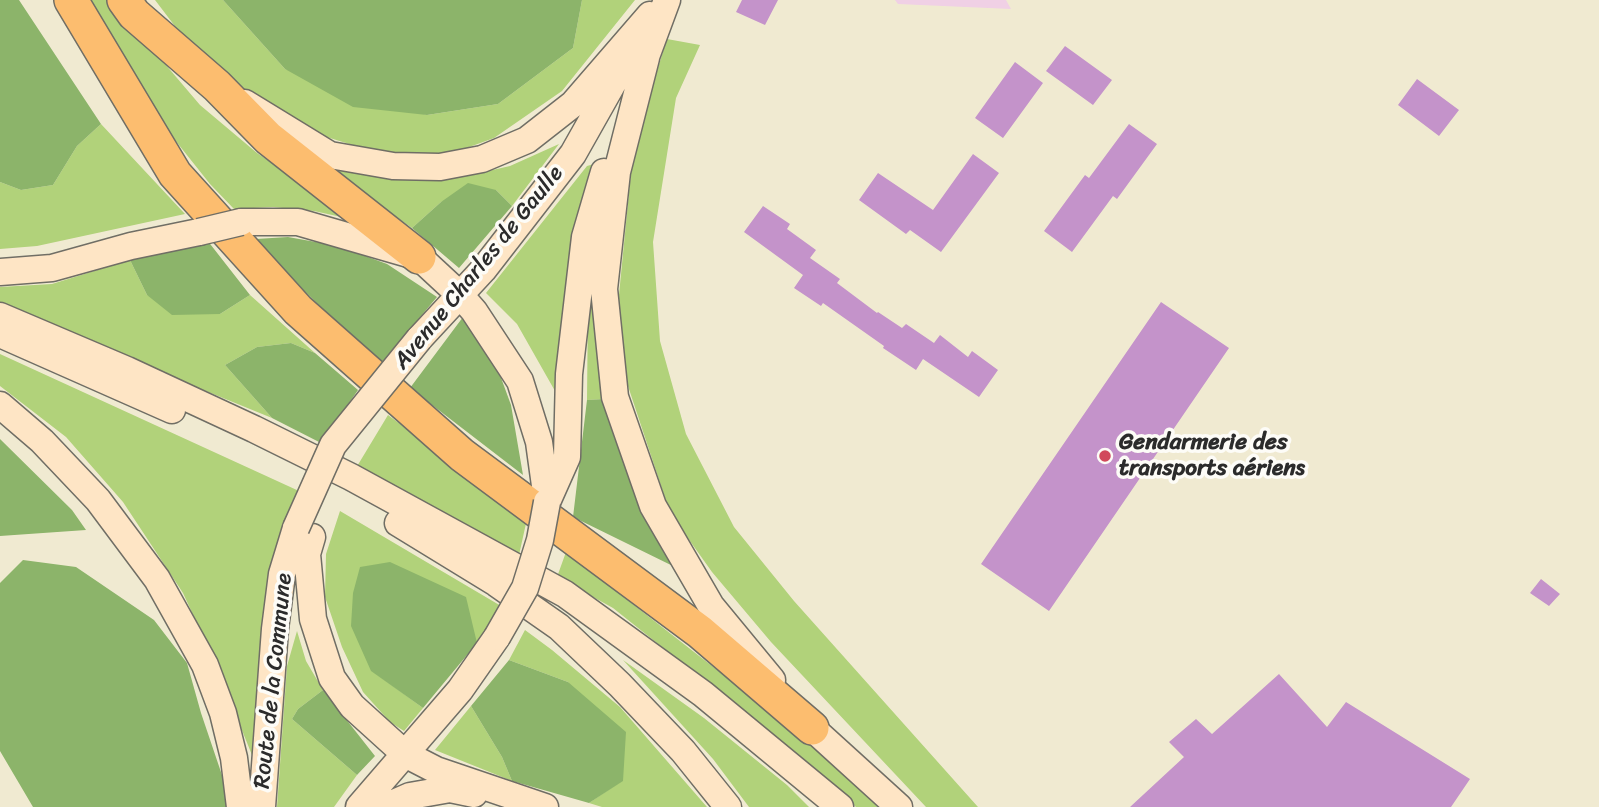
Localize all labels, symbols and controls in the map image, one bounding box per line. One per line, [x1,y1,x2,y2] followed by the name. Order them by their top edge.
[388,161,570,375] street label: Avenue Charles de Gaulle
[1119,429,1305,483] place label: Gendarmerie des transports aériens
[1097,448,1113,464] marker: Gendarmerie des transports aériens
[249,572,299,790] street label: Route de la Commune

